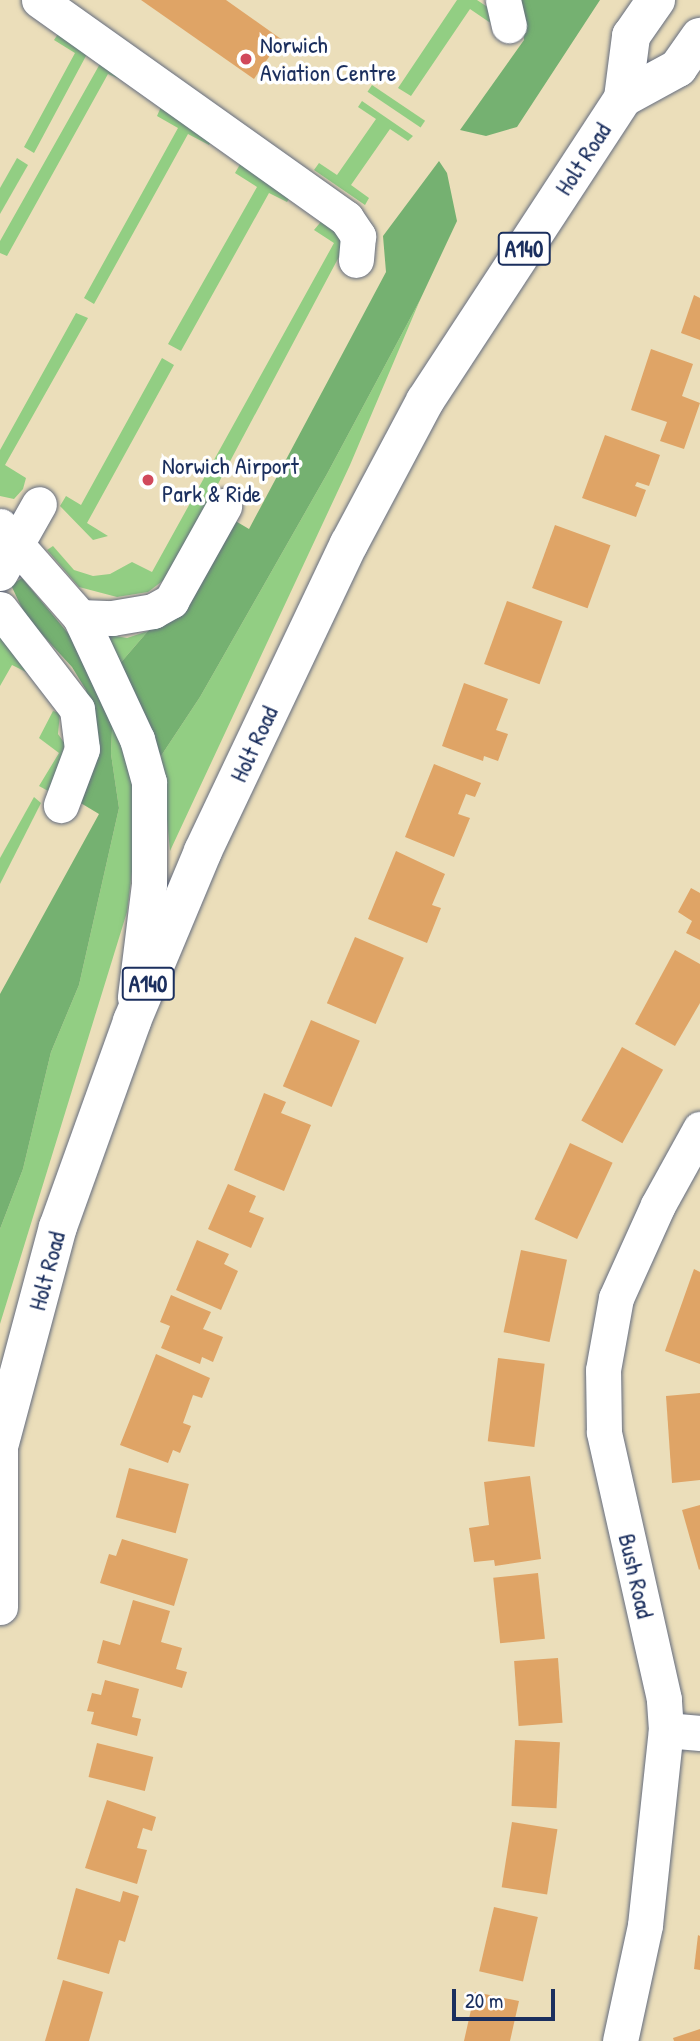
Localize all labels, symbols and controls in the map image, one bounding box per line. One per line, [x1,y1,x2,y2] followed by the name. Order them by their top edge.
[260,31,396,87] place label: Norwich Aviation Centre
[238,51,254,67] marker: Norwich Aviation Centre
[549,117,617,201] street label: Holt Road
[496,230,552,268] road number: A140
[162,452,299,508] place label: Norwich Airport Park & Ride
[140,472,156,488] marker: Norwich Airport Park & Ride
[224,701,284,787] street label: Holt Road
[120,965,176,1004] road number: A140
[23,1228,71,1314] street label: Holt Road
[612,1531,660,1621] street label: Bush Road
[455,1974,558,2018] scale bar
[465,1986,503,2015] text: 20 m

